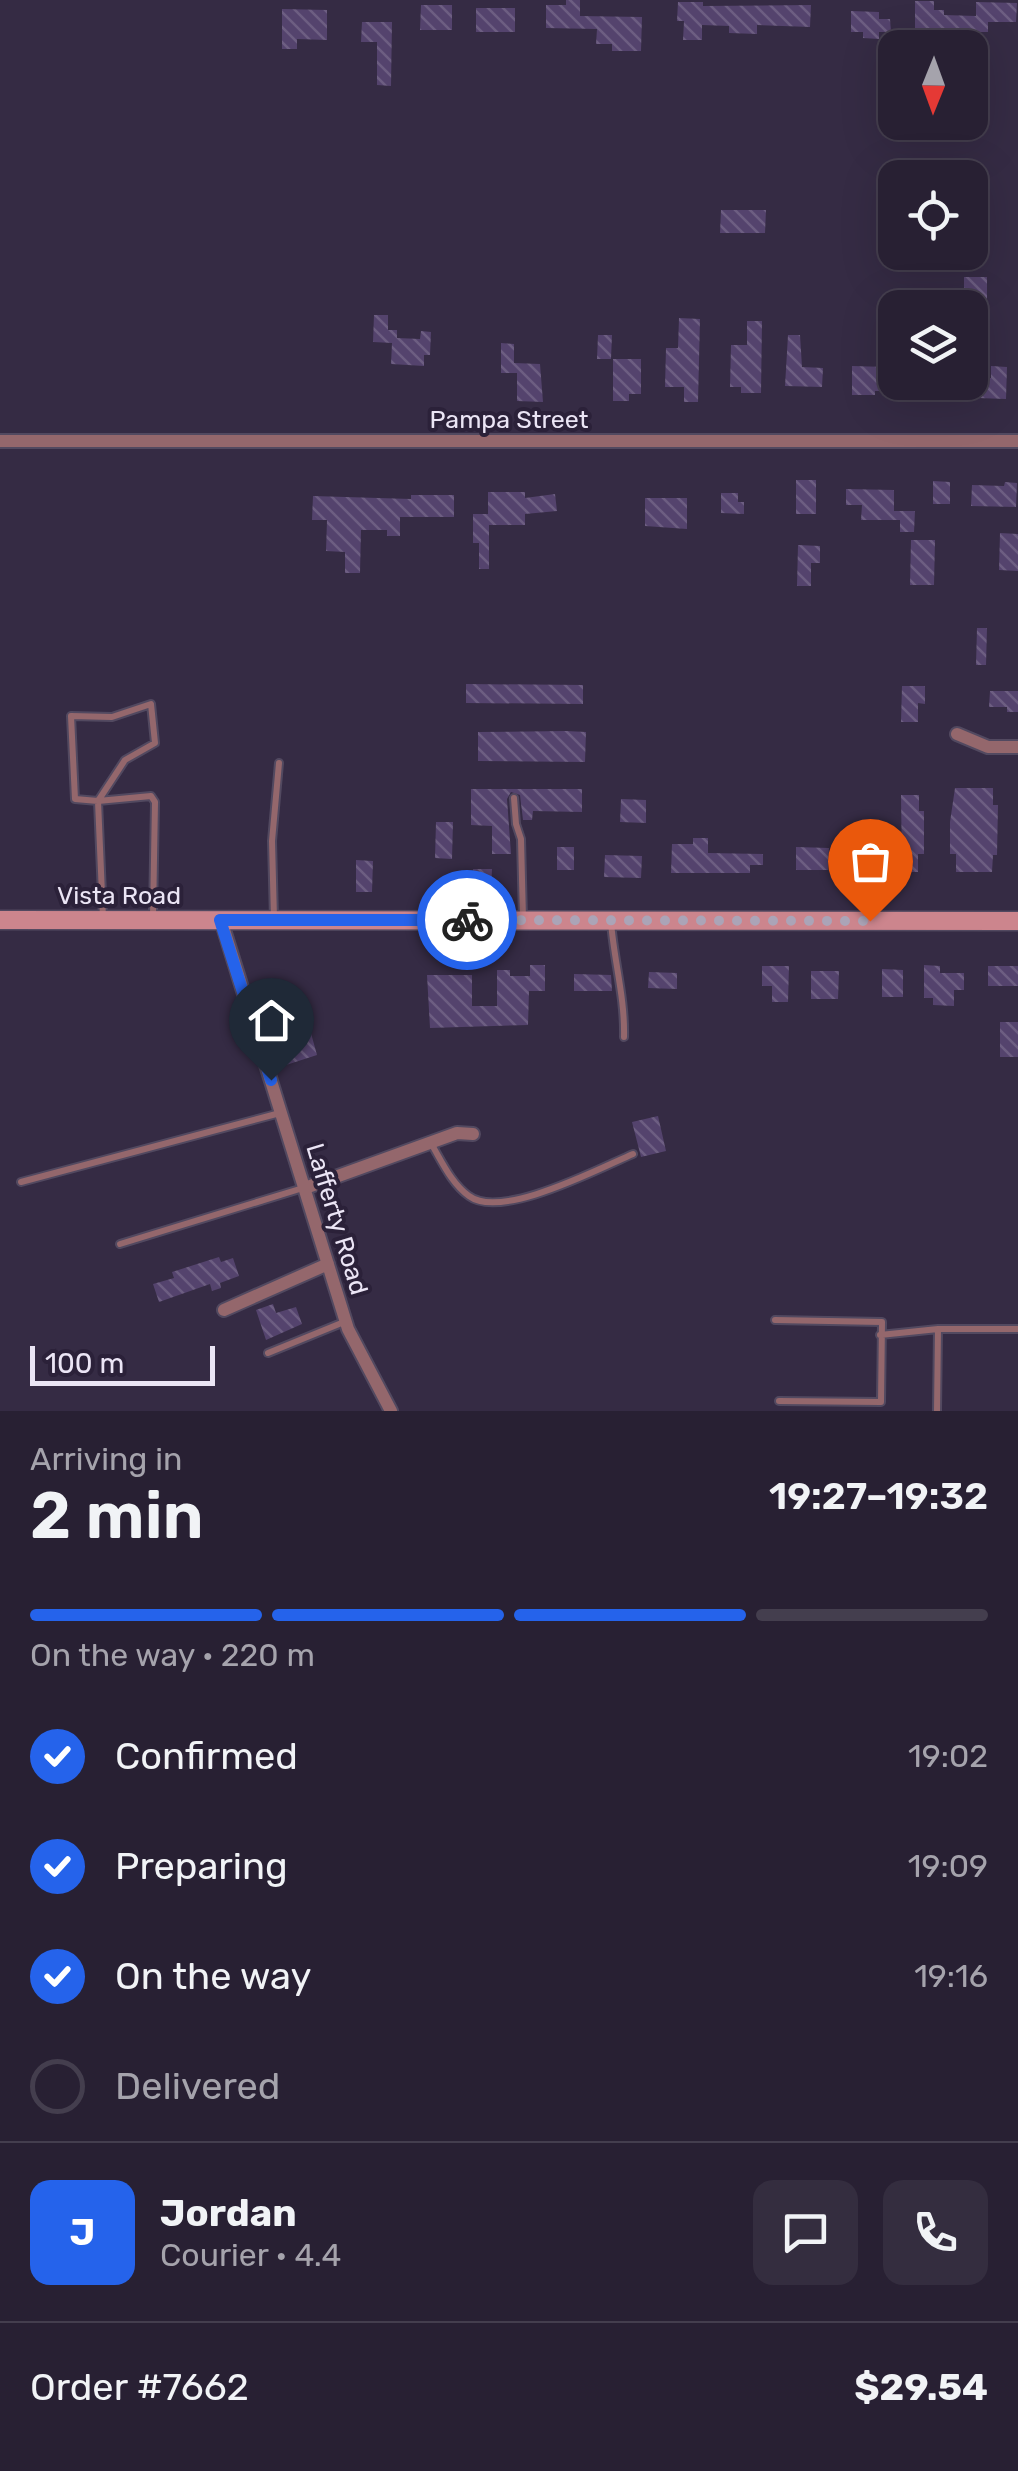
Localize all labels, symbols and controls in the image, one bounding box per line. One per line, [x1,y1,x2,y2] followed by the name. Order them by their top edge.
[878,30,988,140] north arrow
[878,30,988,400] map controls
[878,160,988,270] button: locate
[878,290,988,400] button: layers
[430,405,589,434] street label: Pampa Street
[828,819,913,922] pin
[843,834,898,889] icon: bag
[417,870,517,970] courier
[57,881,181,910] street label: Vista Road
[440,893,495,948] icon: bike
[229,978,314,1081] pin
[244,993,299,1048] icon: home
[300,1140,374,1298] street label: Lafferty Road
[30,1341,215,1386] scale bar
[45,1347,124,1380] text: 100 m
[30,1440,182,1478] text: Arriving in
[769,1473,988,1519] text: 19:27–19:32
[30,1477,204,1554] text: 2 min
[30,1636,315,1674] text: On the way · 220 m
[30,1729,85,1784] icon: check
[115,1733,298,1779] text: Confirmed
[908,1737,988,1775] text: 19:02
[30,1839,85,1894] icon: check
[115,1843,288,1889] text: Preparing
[908,1847,988,1885] text: 19:09
[30,1949,85,2004] icon: check
[115,1953,311,1999] text: On the way
[914,1957,988,1995] text: 19:16
[115,2063,280,2109] text: Delivered
[753,2180,858,2285] button: chat
[883,2180,988,2285] button: phone
[160,2190,297,2236] text: Jordan
[70,2209,95,2255] text: J
[160,2236,341,2274] text: Courier · 4.4
[30,2364,249,2410] text: Order #7662
[854,2364,988,2410] text: $29.54

